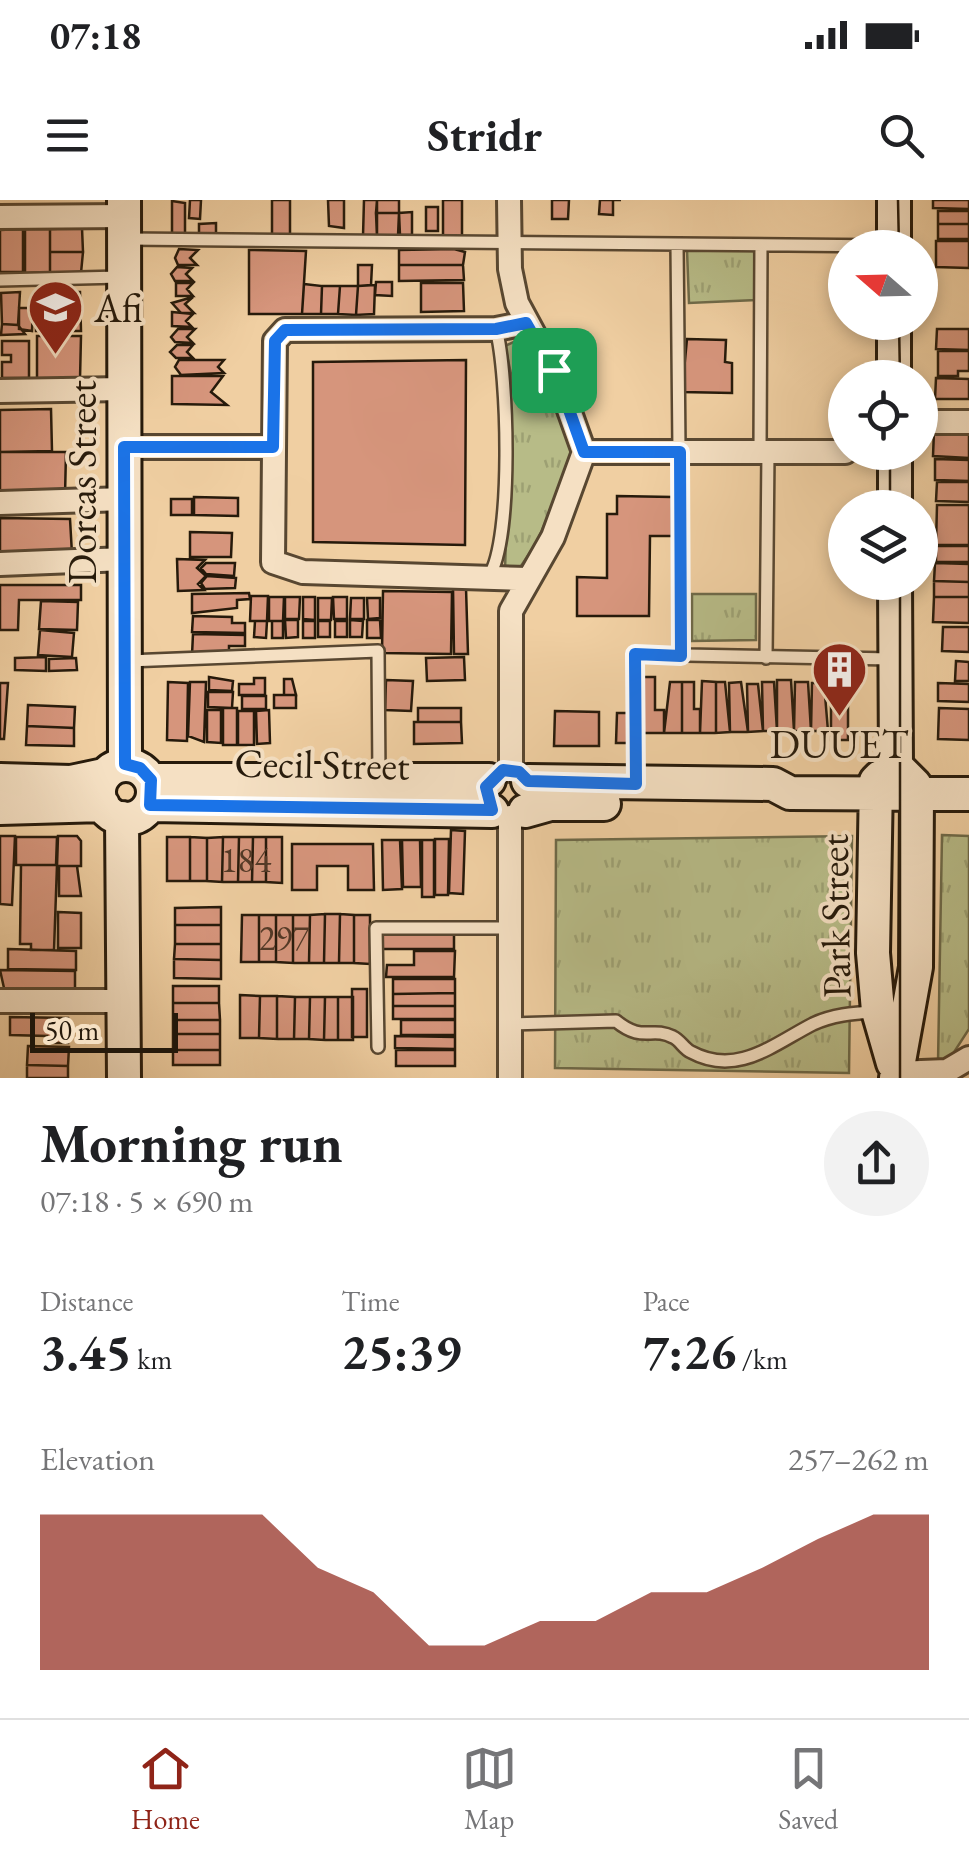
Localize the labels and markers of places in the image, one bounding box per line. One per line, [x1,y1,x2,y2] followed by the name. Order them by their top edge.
[25,278,85,357] school or university icon: Afi
[93,282,142,334] place label: Afi
[512,328,597,413] pin
[809,640,869,719] building icon: DUUET
[770,718,908,770] place label: DUUET

